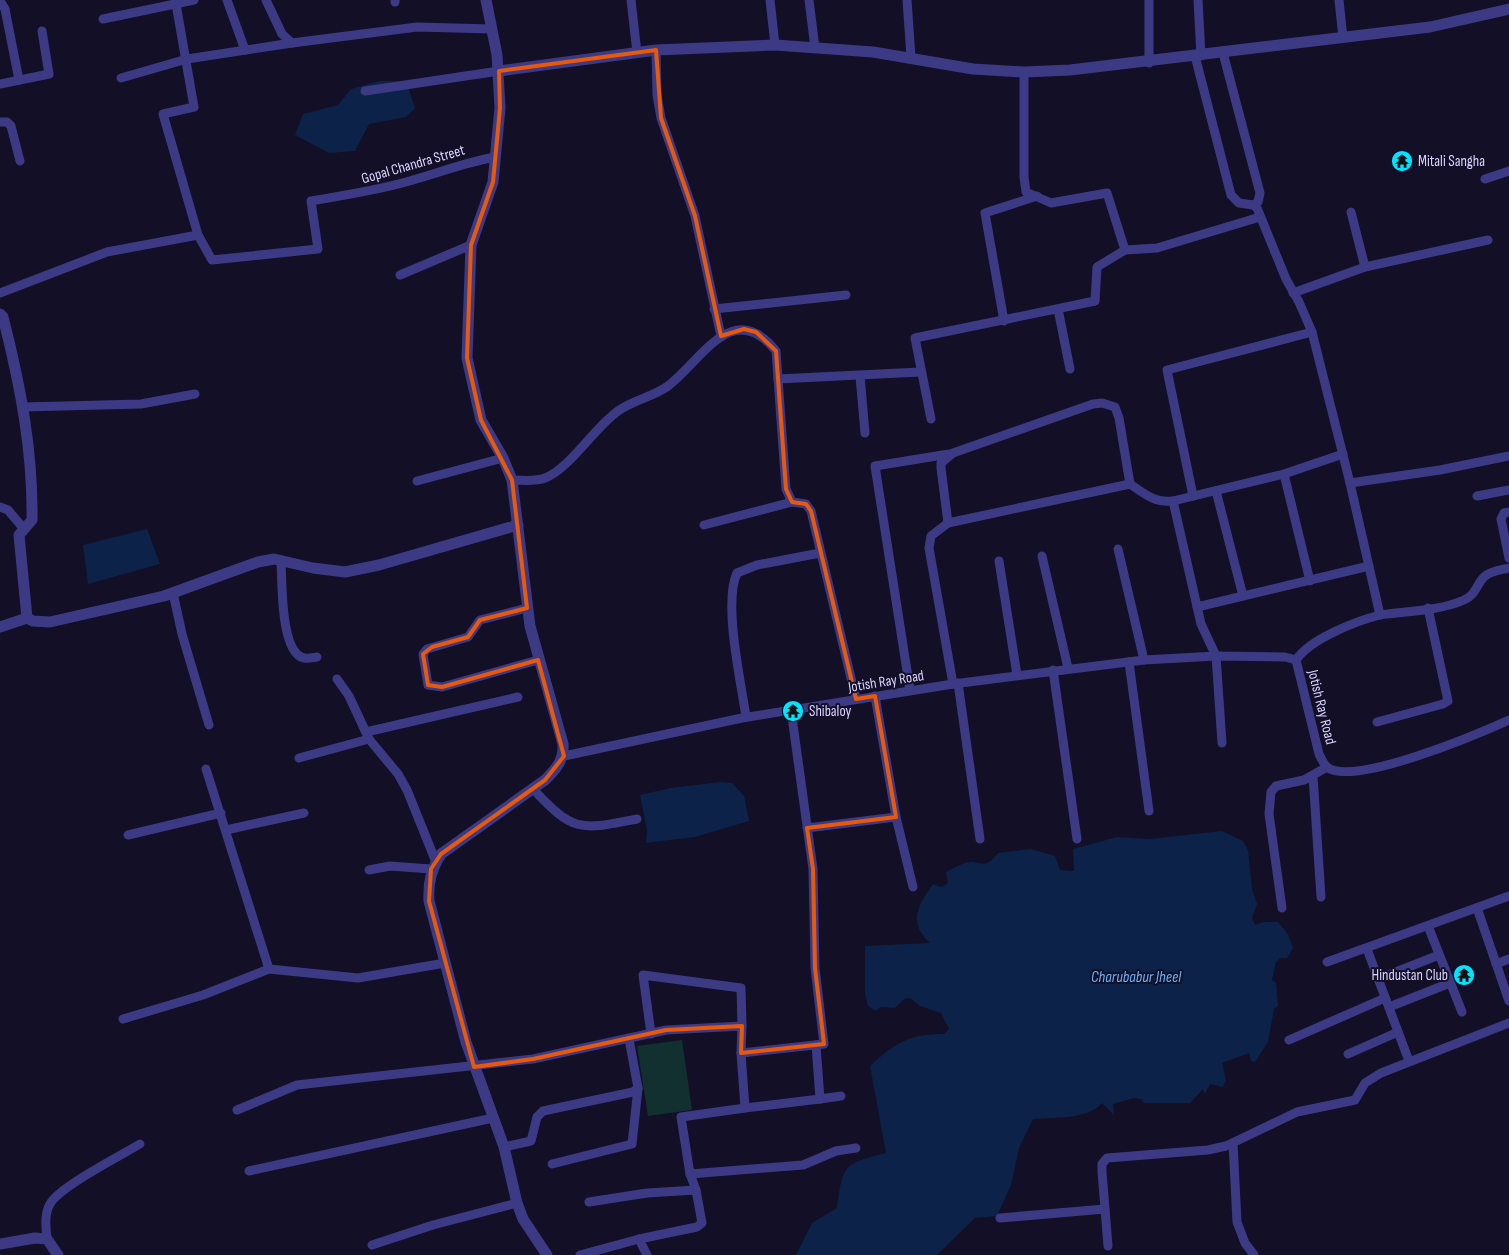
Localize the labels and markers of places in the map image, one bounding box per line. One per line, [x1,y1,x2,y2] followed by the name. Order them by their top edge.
[1390,149,1414,173] temple icon: Mitali Sangha
[1418,152,1485,171] place label: Mitali Sangha
[781,699,805,723] temple icon: Shibaloy
[809,702,852,721] place label: Shibaloy
[1452,963,1476,987] temple icon: Hindustan Club
[1372,966,1448,985] place label: Hindustan Club

